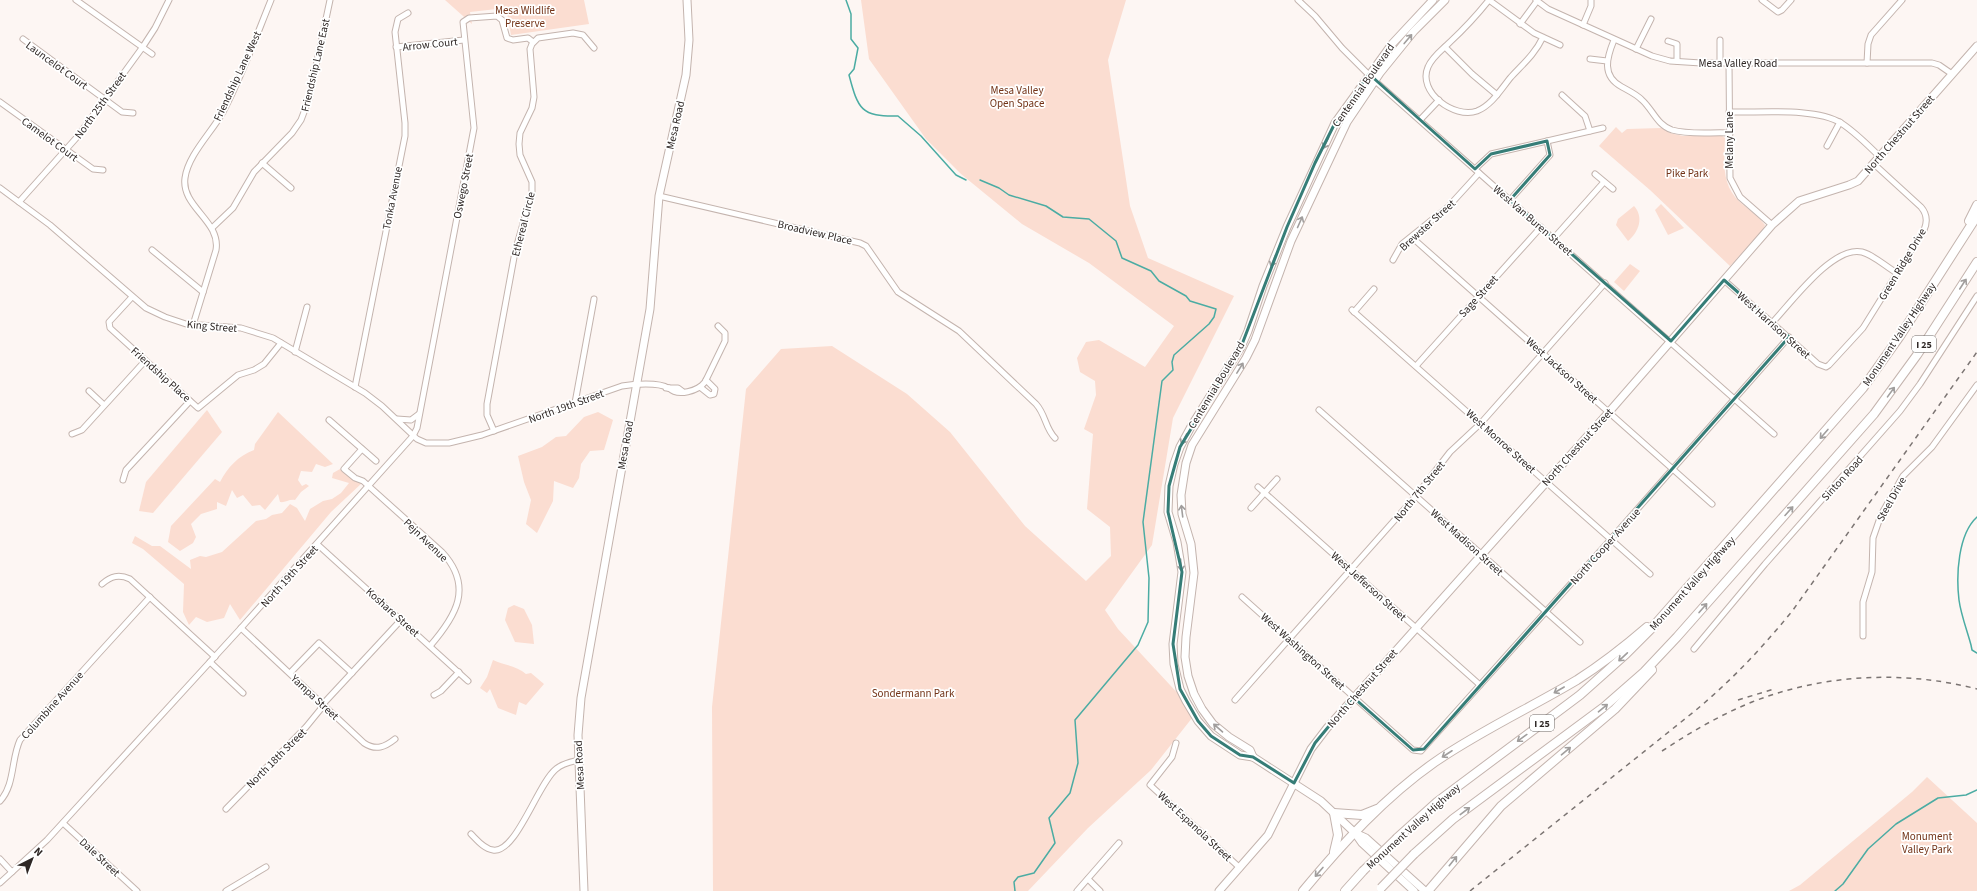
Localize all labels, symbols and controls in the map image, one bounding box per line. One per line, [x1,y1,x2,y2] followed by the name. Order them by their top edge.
[495,3,556,31] park label: Mesa Wildlife Preserve
[298,17,334,113] street label: Friendship Lane East
[210,29,265,124] street label: Friendship Lane West
[1404,33,1412,44] one-way arrow
[402,34,459,55] street label: Arrow Court
[23,38,91,93] street label: Launcelot Court
[1329,40,1398,130] street label: Centennial Boulevard
[1699,56,1777,71] street label: Mesa Valley Road
[71,69,130,142] street label: North 25th Street
[990,83,1045,111] park label: Mesa Valley Open Space
[1861,91,1938,177] street label: North Chestnut Street
[663,99,688,151] street label: Mesa Road
[1722,111,1737,169] street label: Melany Lane
[18,114,81,165] street label: Camelot Court
[1322,136,1329,148] one-way arrow
[450,152,477,220] street label: Oswego Street
[379,165,406,231] street label: Tonka Avenue
[1666,166,1709,181] park label: Pike Park
[1490,182,1576,259] street label: West Van Buren Street
[508,190,539,258] street label: Ethereal Circle
[1396,196,1459,255] street label: Brewster Street
[1296,216,1304,228] one-way arrow
[776,217,854,248] street label: Broadview Place
[1875,225,1930,303] street label: Green Ridge Drive
[1268,255,1276,267] one-way arrow
[1455,272,1502,321] street label: Sage Street
[1959,279,1967,290] one-way arrow
[1859,280,1940,389] street label: Monument Valley Highway
[1734,288,1814,363] street label: West Harrison Street
[186,317,238,336] street label: King Street
[1522,334,1601,407] street label: West Jackson Street
[1912,336,1936,352] road number: I 25
[1184,339,1248,432] street label: Centennial Boulevard
[128,343,194,406] street label: Friendship Place
[1236,363,1244,374] one-way arrow
[526,386,606,427] street label: North 19th Street
[1887,387,1895,398] one-way arrow
[1538,405,1617,490] street label: North Chestnut Street
[1462,406,1539,477] street label: West Monroe Street
[614,419,637,471] street label: Mesa Road
[1819,429,1828,440] one-way arrow
[1180,433,1187,445] one-way arrow
[1818,453,1867,504] street label: Sinton Road
[1390,458,1449,525] street label: North 7th Street
[1873,474,1910,524] street label: Steel Drive
[1567,504,1644,588] street label: North Cooper Avenue
[1179,505,1186,518] one-way arrow
[1427,506,1506,579] street label: West Madison Street
[1785,506,1794,516] one-way arrow
[400,515,451,566] street label: Pejn Avenue
[1646,533,1739,634] street label: Monument Valley Highway
[257,542,322,611] street label: North 19th Street
[1328,548,1410,625] street label: West Jefferson Street
[1177,558,1185,571] one-way arrow
[363,584,423,641] street label: Koshare Street
[1698,603,1708,613] one-way arrow
[1257,609,1348,693] street label: West Washington Street
[1324,645,1401,731] street label: North Chestnut Street
[1618,652,1628,662] one-way arrow
[18,668,87,742] street label: Columbine Avenue
[287,671,342,724] street label: Yampa Street
[872,686,955,701] park label: Sondermann Park
[1553,686,1565,694] one-way arrow
[1598,704,1608,713] one-way arrow
[1530,715,1554,731] road number: I 25
[1213,723,1223,732] one-way arrow
[243,725,310,792] street label: North 18th Street
[1517,734,1528,742] one-way arrow
[571,740,588,790] street label: Mesa Road
[1560,747,1571,755] one-way arrow
[1441,751,1453,759] one-way arrow
[1363,780,1464,873] street label: Monument Valley Highway
[1154,788,1235,865] street label: West Espanola Street
[1459,806,1470,815] one-way arrow
[1902,829,1953,857] park label: Monument Valley Park
[76,835,123,880] street label: Dale Street
[12,839,52,879] north arrow
[31,844,46,860] text: N
[1449,856,1457,867] one-way arrow
[1315,866,1324,877] one-way arrow

